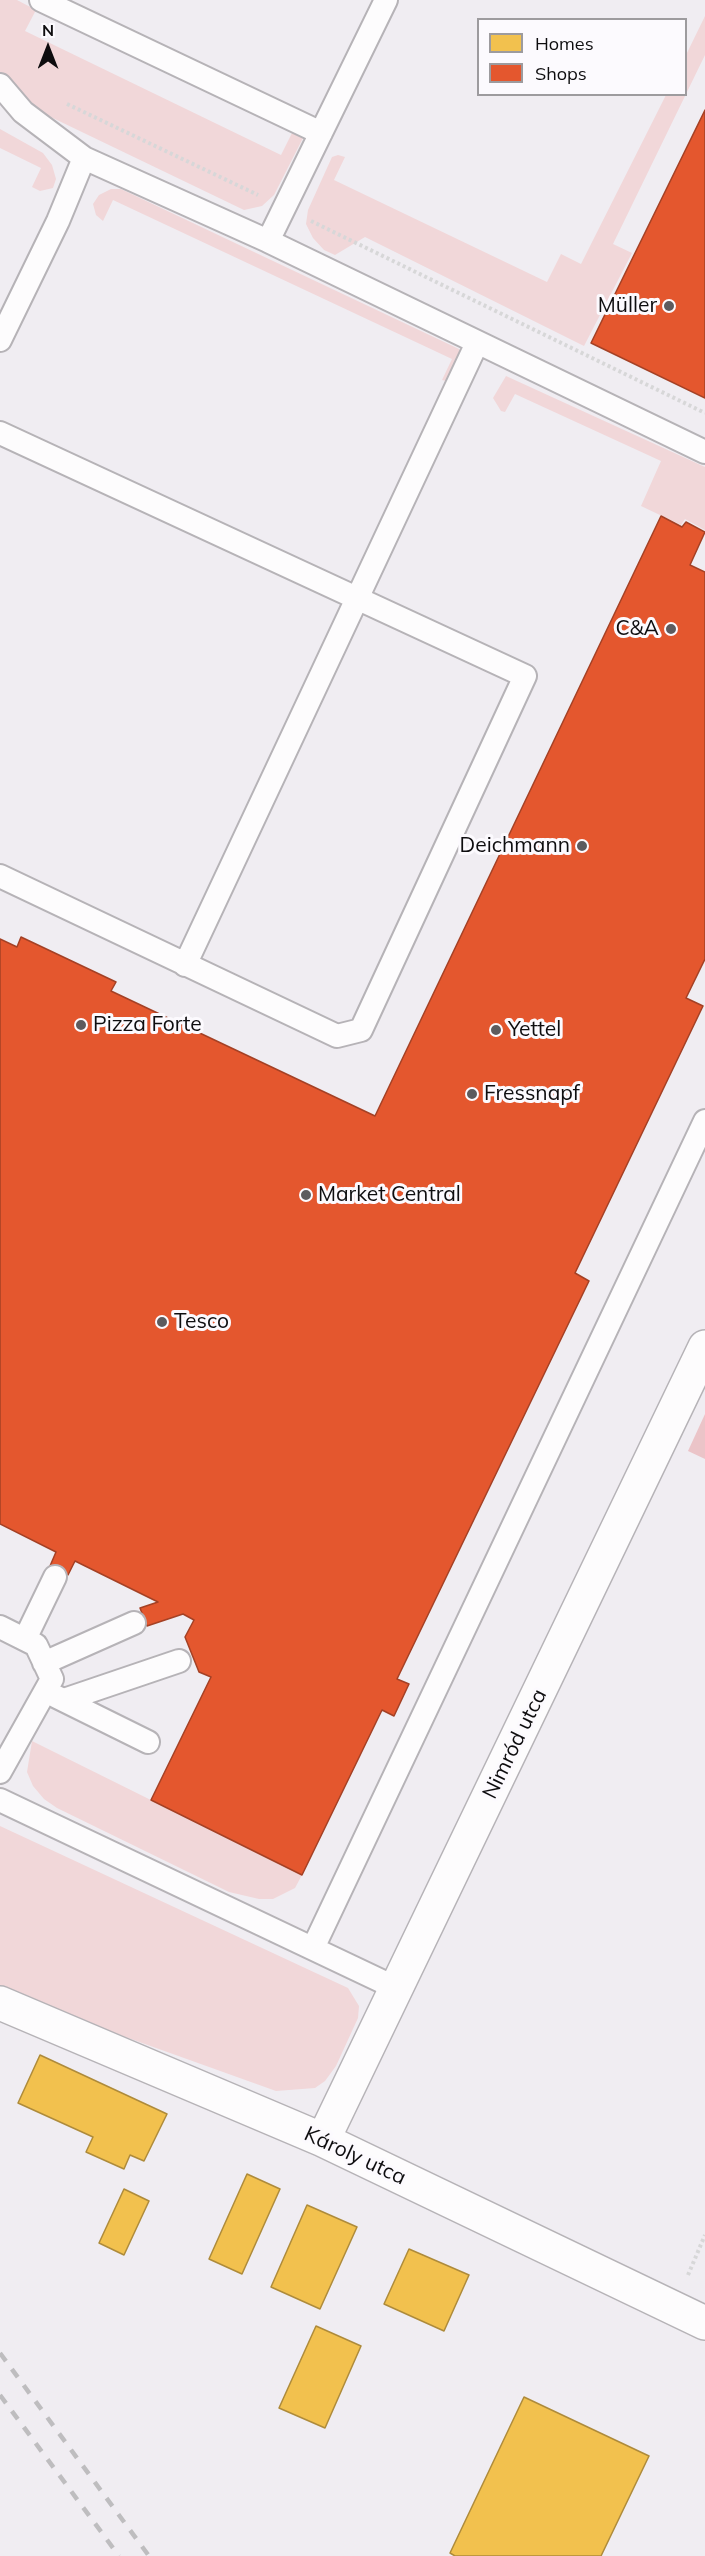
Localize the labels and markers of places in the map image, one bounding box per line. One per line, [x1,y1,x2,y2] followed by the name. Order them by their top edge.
[598,293,657,319] place label: Müller
[662,299,676,313] marker: Müller
[616,616,659,642] place label: C&A
[664,622,678,636] marker: C&A
[460,833,570,859] place label: Deichmann
[575,839,589,853] marker: Deichmann
[93,1012,202,1038] place label: Pizza Forte
[508,1017,561,1043] place label: Yettel
[74,1018,88,1032] marker: Pizza Forte
[489,1023,503,1037] marker: Yettel
[484,1081,580,1107] place label: Fressnapf
[465,1087,479,1101] marker: Fressnapf
[318,1182,461,1208] place label: Market Central
[299,1188,313,1202] marker: Market Central
[174,1309,229,1335] place label: Tesco
[155,1315,169,1329] marker: Tesco

